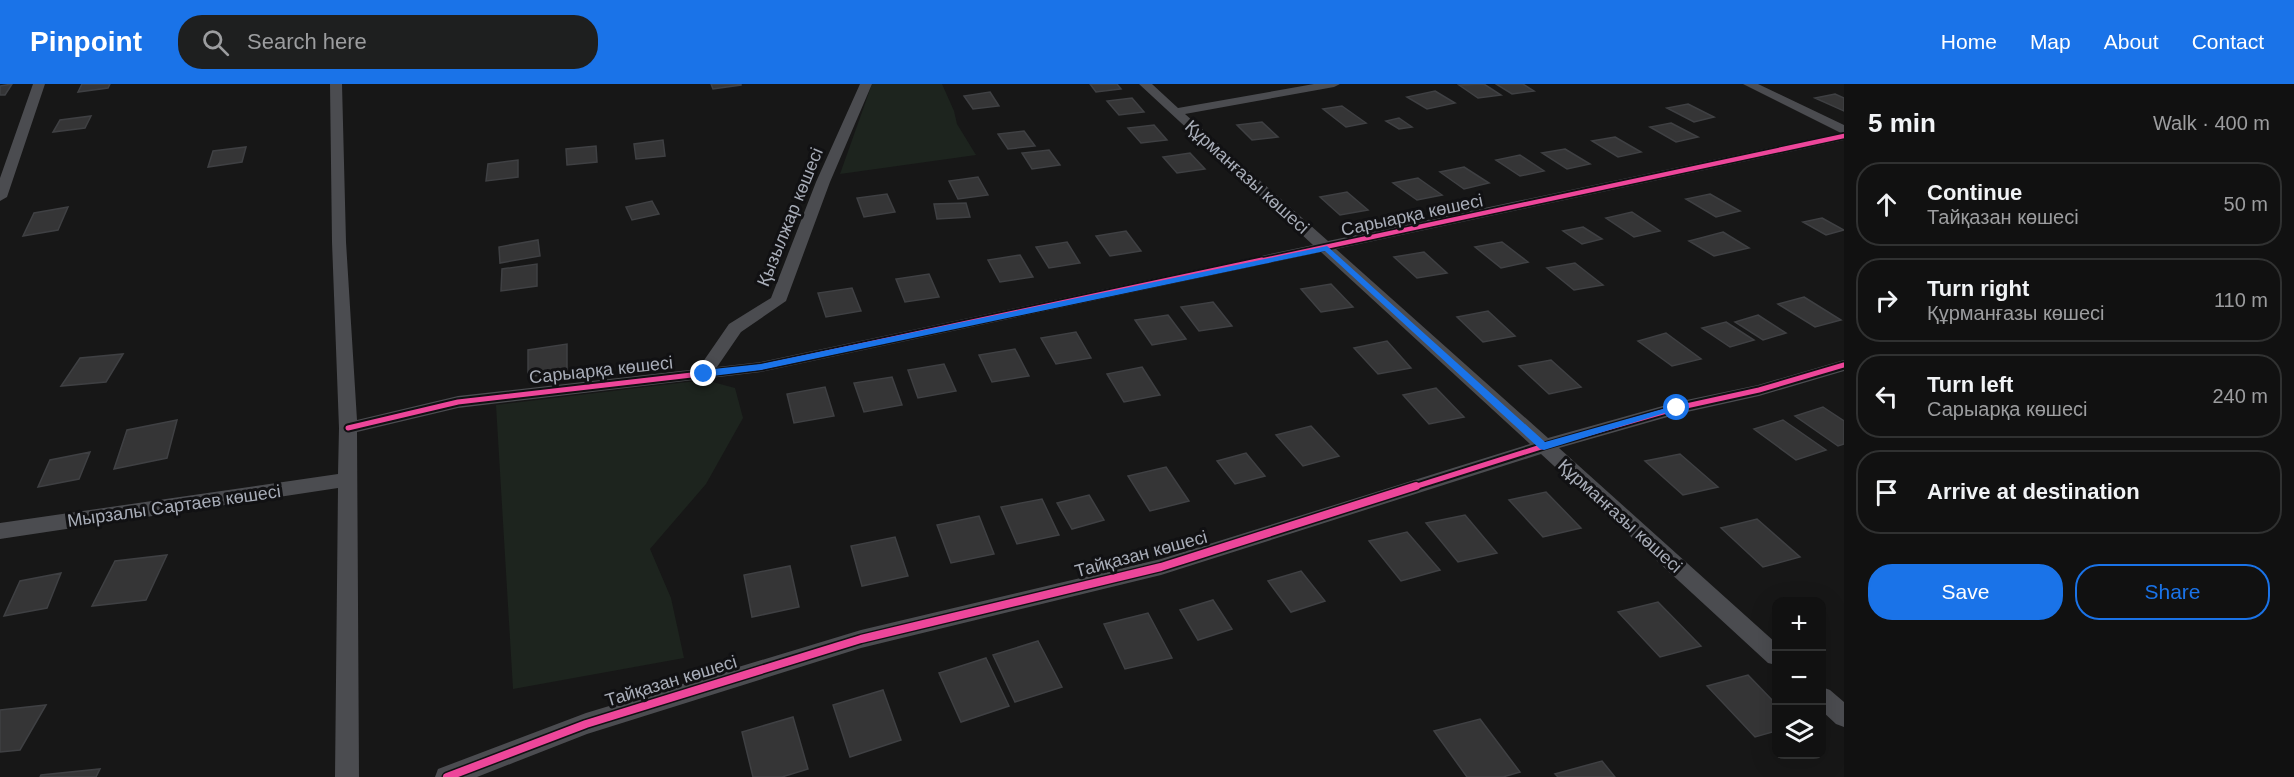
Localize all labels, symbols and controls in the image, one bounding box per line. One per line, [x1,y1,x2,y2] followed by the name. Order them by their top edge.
[178,15,598,69] search box
[30,26,142,57] text: Pinpoint
[199,26,232,59] icon: search
[247,29,367,54] text: Search here
[1941,30,1997,53] text: Home
[2030,30,2071,53] text: Map
[2104,30,2159,53] text: About
[2192,30,2264,53] text: Contact
[1868,108,1936,138] text: 5 min
[2153,112,2270,134] text: Walk · 400 m
[1181,116,1313,238] street label: Құрманғазы көшесі
[753,145,827,289] street label: Қызылжар көшесі
[1927,180,2022,205] text: Continue
[1870,188,1903,221] icon: ahead
[1339,190,1485,240] street label: Сарыарқа көшесі
[2224,193,2268,215] text: 50 m
[1927,206,2079,228] text: Тайқазан көшесі
[1927,276,2029,301] text: Turn right
[1870,284,1903,317] icon: right
[2214,289,2268,311] text: 110 m
[1927,302,2104,324] text: Құрманғазы көшесі
[528,353,674,387] street label: Сарыарқа көшесі
[690,360,716,386] route end
[1927,372,2013,397] text: Turn left
[1870,380,1903,413] icon: left
[2212,385,2268,407] text: 240 m
[1663,394,1689,420] route start
[1927,398,2087,420] text: Сарыарқа көшесі
[1554,455,1686,577] street label: Құрманғазы көшесі
[1870,476,1903,509] icon: arrive
[1927,479,2140,504] text: Arrive at destination
[66,481,282,531] street label: Мырзалы Сартаев көшесі
[1072,527,1210,581] street label: Тайқазан көшесі
[1868,564,2063,620] button: Save
[2075,564,2270,620] button: Share
[1772,597,1826,759] map controls
[1772,597,1826,651] button: +
[603,651,739,711] street label: Тайқазан көшесі
[1772,651,1826,705] button: −
[1772,705,1826,759] button: layers

